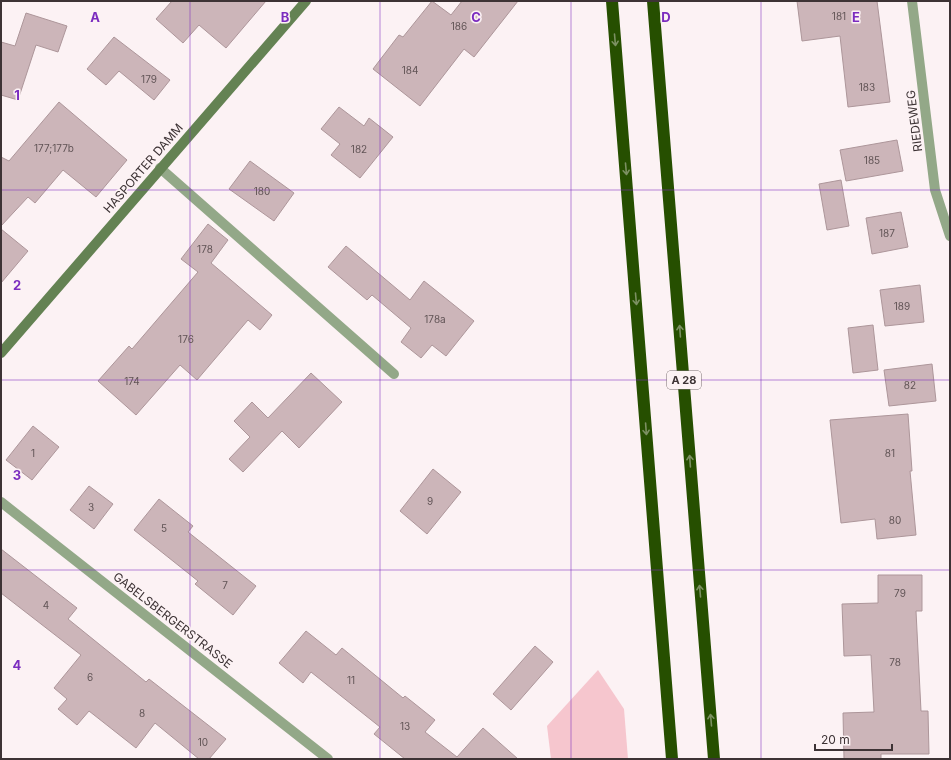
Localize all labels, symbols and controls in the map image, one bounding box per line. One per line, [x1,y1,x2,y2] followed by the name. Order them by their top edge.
[90,9,100,25] text: A
[281,9,290,25] text: B
[471,9,481,25] text: C
[661,9,671,25] text: D
[852,9,860,25] text: E
[832,10,846,22] house number: 181
[451,20,467,32] house number: 186
[611,33,618,46] one-way arrow
[402,64,418,76] house number: 184
[141,73,157,85] house number: 179
[859,81,875,93] house number: 183
[14,87,20,103] text: 1
[903,89,925,153] street label: RIEDEWEG
[100,120,186,216] street label: HASPORTER DAMM
[34,142,74,154] house number: 177;177b
[351,143,367,155] house number: 182
[864,154,880,166] house number: 185
[622,162,629,175] one-way arrow
[254,185,270,197] house number: 180
[879,227,895,239] house number: 187
[197,243,213,255] house number: 178
[13,277,21,293] text: 2
[633,292,640,305] one-way arrow
[894,300,910,312] house number: 189
[424,313,446,325] house number: 178a
[677,325,684,338] one-way arrow
[178,333,194,345] house number: 176
[667,371,701,389] road number: A 28
[124,375,140,387] house number: 174
[904,379,916,391] house number: 82
[643,422,650,435] one-way arrow
[31,447,35,459] house number: 1
[885,447,895,459] house number: 81
[686,455,694,468] one-way arrow
[13,467,21,483] text: 3
[427,495,433,507] house number: 9
[88,501,94,513] house number: 3
[889,514,901,526] house number: 80
[161,522,167,534] house number: 5
[110,569,236,671] street label: GABELSBERGERSTRASSE
[222,579,228,591] house number: 7
[697,585,704,598] one-way arrow
[894,587,906,599] house number: 79
[43,599,49,611] house number: 4
[889,656,901,668] house number: 78
[13,657,22,673] text: 4
[87,671,93,683] house number: 6
[347,674,355,686] house number: 11
[139,707,145,719] house number: 8
[707,714,714,727] one-way arrow
[400,720,410,732] house number: 13
[815,726,892,752] scale bar
[821,732,850,747] text: 20 m
[198,736,208,748] house number: 10

